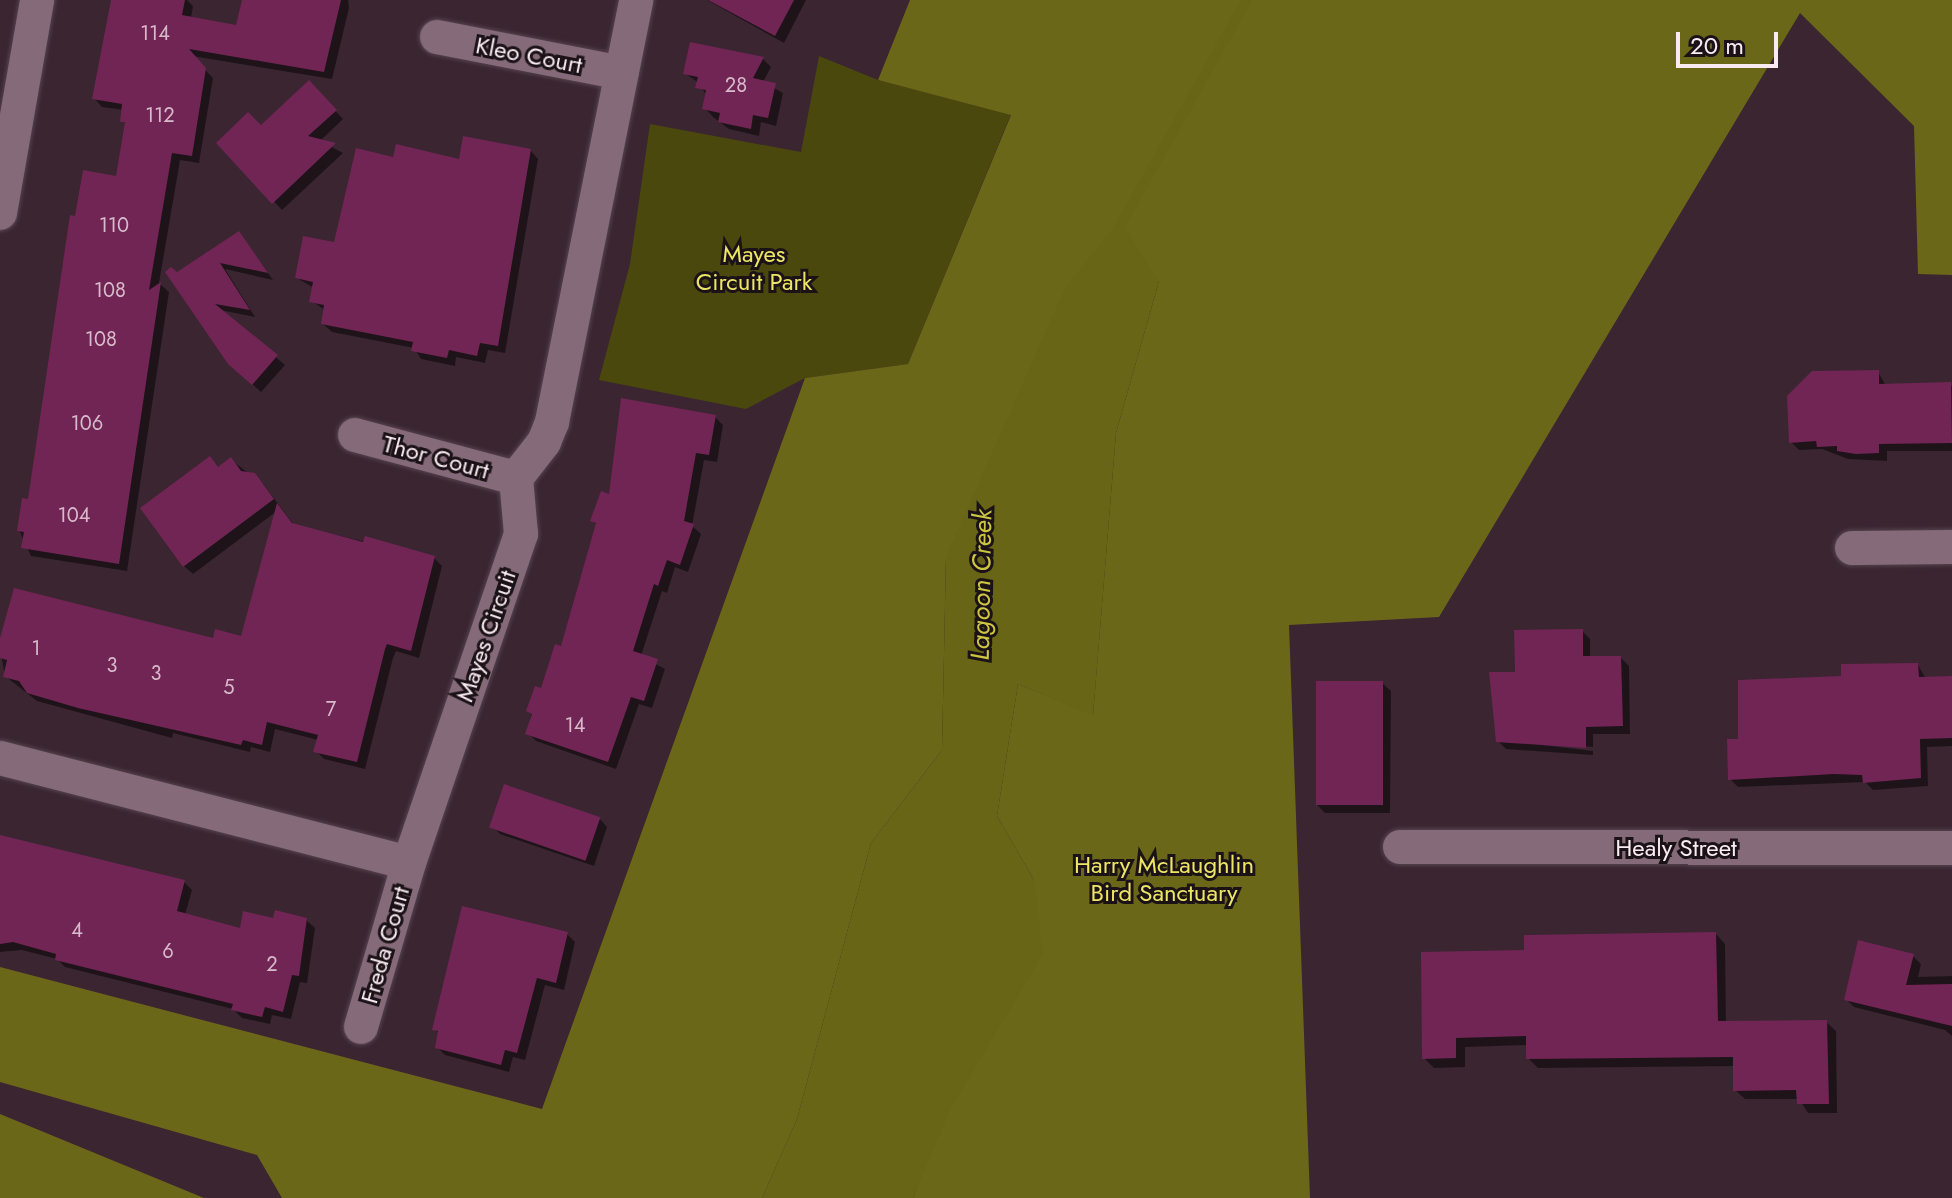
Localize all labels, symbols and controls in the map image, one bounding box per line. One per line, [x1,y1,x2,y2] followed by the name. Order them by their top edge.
[1680,16,1782,66] scale bar
[140,21,170,45] house number: 114
[1690,28,1744,63] text: 20 m
[473,31,585,79] street label: Kleo Court
[725,73,747,97] house number: 28
[145,103,175,127] house number: 112
[99,213,129,237] house number: 110
[696,240,812,296] park label: Mayes Circuit Park
[94,278,126,302] house number: 108
[85,327,117,351] house number: 108
[71,411,103,435] house number: 106
[380,429,492,485] street label: Thor Court
[58,503,90,527] house number: 104
[965,509,999,661] water label: Lagoon Creek
[450,567,522,705] street label: Mayes Circuit
[32,636,40,660] house number: 1
[107,653,117,677] house number: 3
[151,661,161,685] house number: 3
[223,675,235,699] house number: 5
[326,697,336,721] house number: 7
[565,713,585,737] house number: 14
[1615,834,1737,862] street label: Healy Street
[1074,851,1254,907] park label: Harry McLaughlin Bird Sanctuary
[355,883,415,1007] street label: Freda Court
[71,918,83,942] house number: 4
[162,939,174,963] house number: 6
[266,952,278,976] house number: 2

